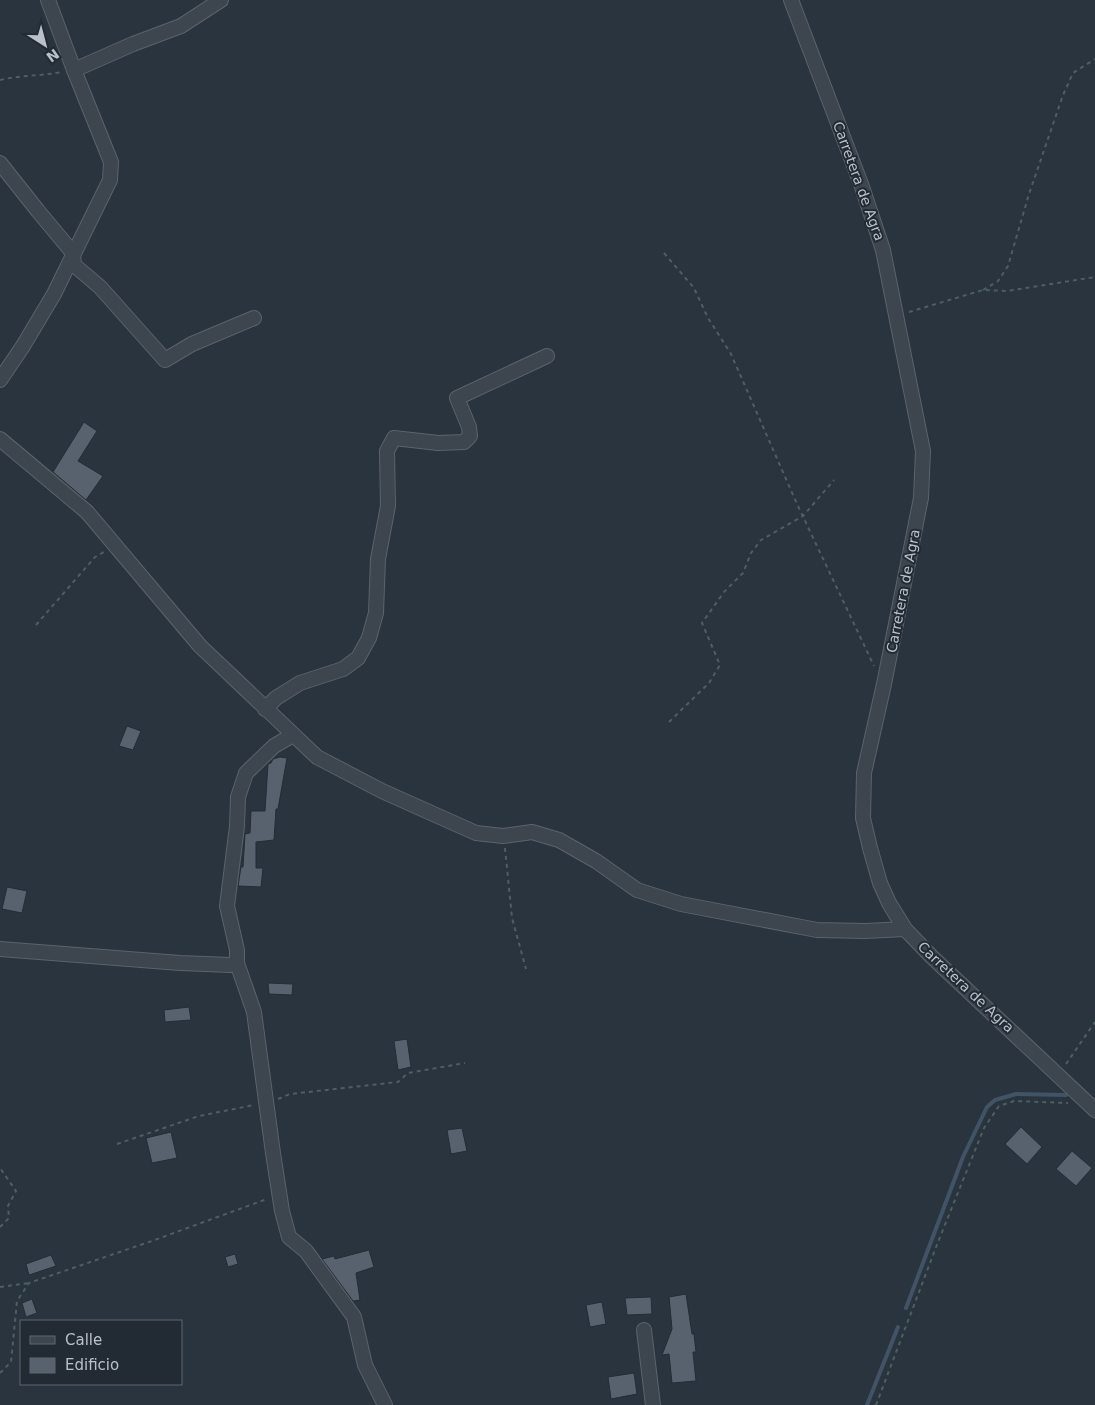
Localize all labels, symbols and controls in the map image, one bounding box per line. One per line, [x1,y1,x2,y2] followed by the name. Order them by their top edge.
[20,20,70,70] north arrow
[43,46,62,65] text: N
[830,119,888,243] street label: Carretera de Agra
[883,528,923,654] street label: Carretera de Agra
[915,938,1017,1036] street label: Carretera de Agra
[20,1320,182,1385] legend
[65,1331,102,1349] text: Calle
[65,1356,119,1374] text: Edificio

